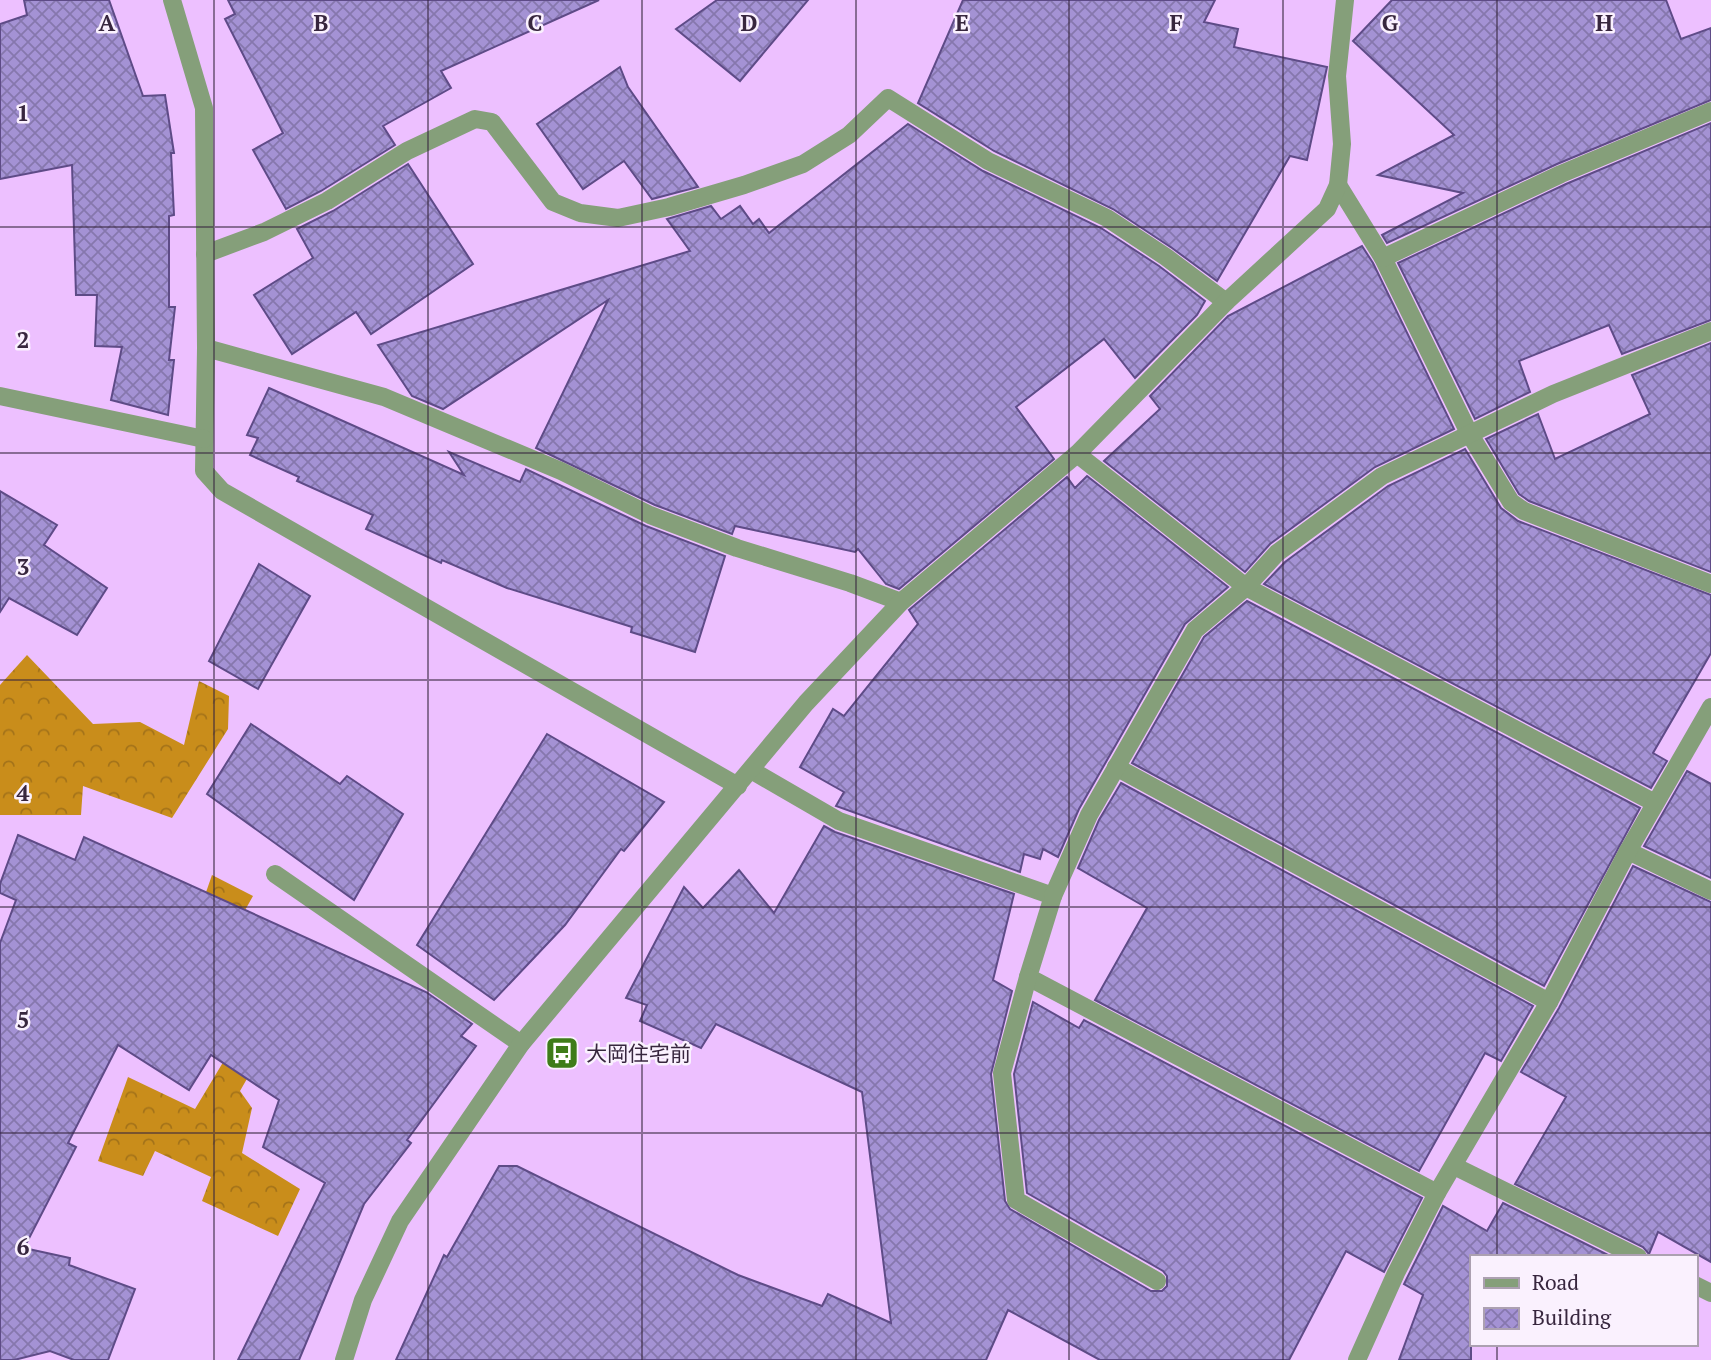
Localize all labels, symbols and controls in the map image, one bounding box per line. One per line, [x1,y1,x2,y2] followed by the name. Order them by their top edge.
[99,7,116,38] text: A
[314,7,329,38] text: B
[528,7,543,38] text: C
[741,7,758,38] text: D
[955,7,969,38] text: E
[1169,7,1183,38] text: F
[1382,7,1399,38] text: G
[1595,7,1613,38] text: H
[17,97,30,128] text: 1
[17,324,30,355] text: 2
[17,551,30,582] text: 3
[17,777,30,808] text: 4
[17,1004,30,1035] text: 5
[543,1034,581,1072] bus stop icon: 大岡住宅前
[586,1039,691,1067] place label: 大岡住宅前
[17,1231,30,1262] text: 6
[1470,1255,1697,1346] legend
[1532,1268,1579,1296] text: Road
[1532,1303,1612,1331] text: Building

